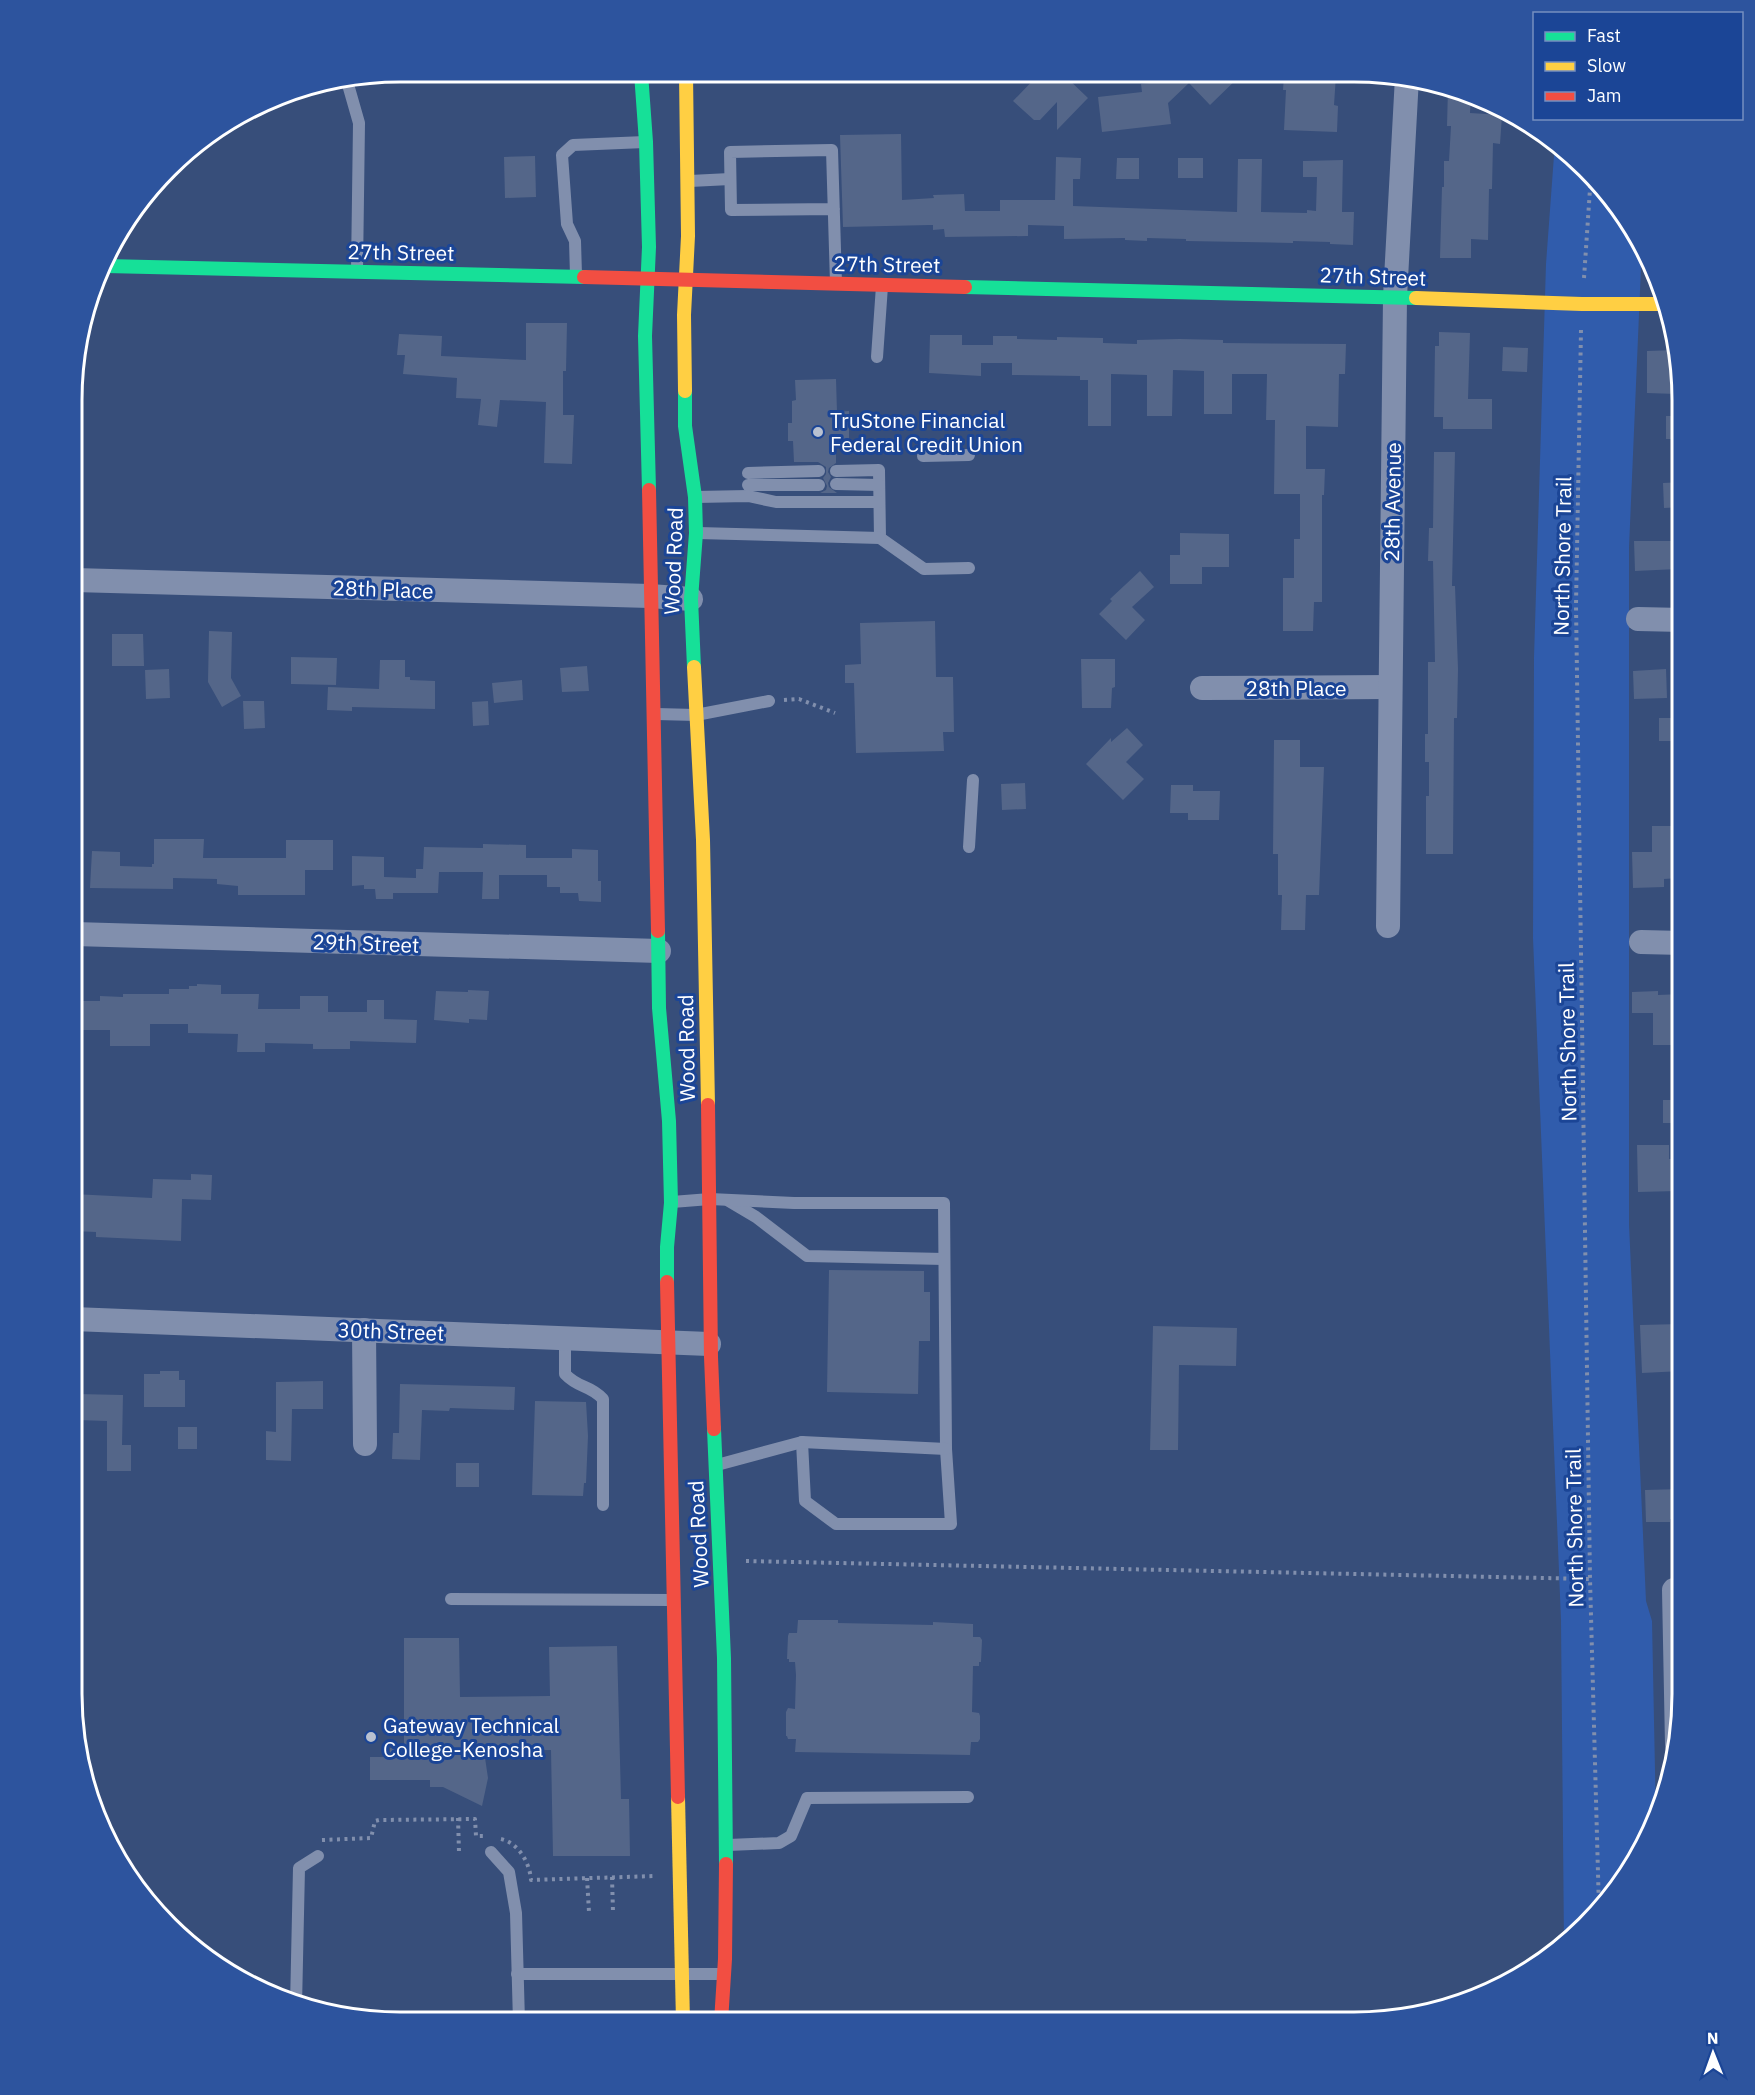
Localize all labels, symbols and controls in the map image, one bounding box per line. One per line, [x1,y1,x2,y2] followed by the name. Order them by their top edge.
[1533,12,1743,120] legend
[1587,24,1621,47] text: Fast
[1587,54,1626,77] text: Slow
[1587,84,1622,107] text: Jam
[347,237,455,267] street label: 27th Street
[833,249,941,279] street label: 27th Street
[1319,260,1427,292] street label: 27th Street
[830,406,1023,458] place label: TruStone Financial Federal Credit Union
[811,425,825,439] marker: TruStone Financial Federal Credit Union
[1377,442,1407,562] street label: 28th Avenue
[1547,476,1577,636] street label: North Shore Trail
[657,507,689,615] street label: Wood Road
[332,573,434,605] street label: 28th Place
[1245,674,1347,702] street label: 28th Place
[312,927,420,959] street label: 29th Street
[1552,962,1582,1122] street label: North Shore Trail
[671,994,701,1102] street label: Wood Road
[337,1315,445,1347] street label: 30th Street
[1559,1448,1589,1608] street label: North Shore Trail
[681,1480,715,1588] street label: Wood Road
[383,1711,560,1763] place label: Gateway Technical College-Kenosha
[364,1730,378,1744] marker: Gateway Technical College-Kenosha
[1683,2023,1743,2083] north arrow
[1707,2028,1719,2048] text: N

